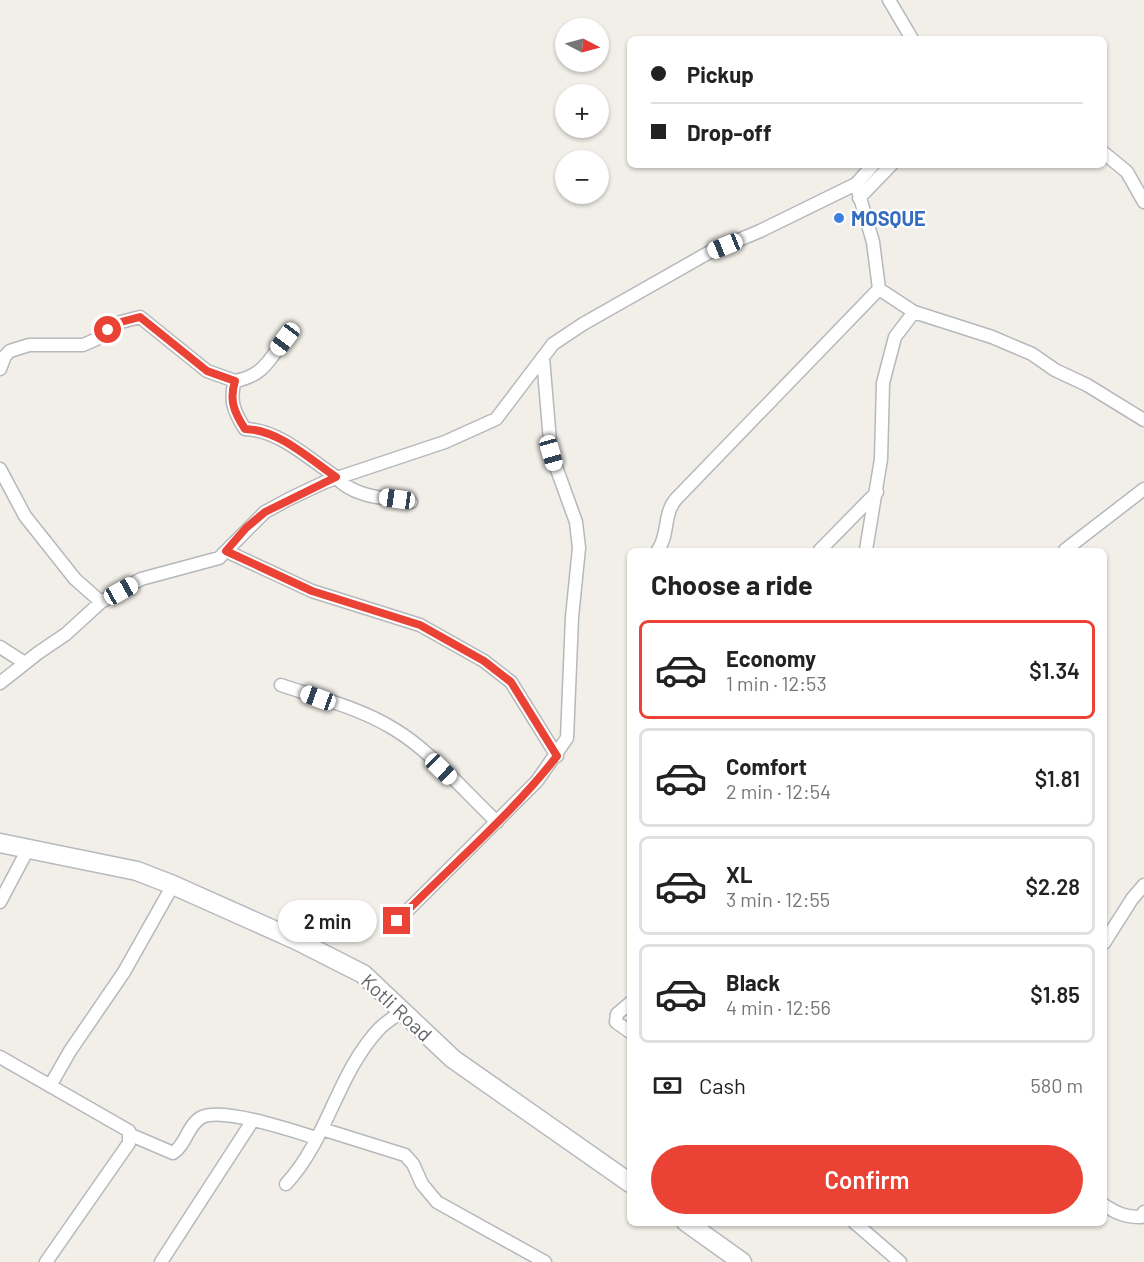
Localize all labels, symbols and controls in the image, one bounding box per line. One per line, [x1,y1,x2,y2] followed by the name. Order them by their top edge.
[555,18,609,72] north arrow
[555,18,609,204] map controls
[687,61,754,87] text: Pickup
[555,84,609,138] button: +
[687,119,771,145] text: Drop-off
[555,150,609,204] button: −
[851,206,926,230] place label: MOSQUE
[832,211,846,225] marker: MOSQUE
[705,231,745,261] car
[94,316,121,343] route start
[267,319,303,359] car
[537,433,565,473] car
[378,488,416,510] car
[651,568,813,600] text: Choose a ride
[101,574,141,608] car
[654,643,708,697] icon: car
[726,645,816,671] text: Economy
[1029,657,1080,683] text: $1.34
[726,671,827,695] text: 1 min · 12:53
[298,683,338,713] car
[422,750,460,788] car
[654,751,708,805] icon: car
[726,753,807,779] text: Comfort
[1035,765,1080,791] text: $1.81
[726,779,831,803] text: 2 min · 12:54
[654,859,708,913] icon: car
[726,861,752,887] text: XL
[1026,873,1080,899] text: $2.28
[726,887,830,911] text: 3 min · 12:55
[277,900,376,942] callout: 2 min
[383,907,410,934] route end
[304,909,351,933] text: 2 min
[654,967,708,1021] icon: car
[357,968,437,1046] street label: Kotli Road
[726,969,780,995] text: Black
[1030,981,1080,1007] text: $1.85
[726,995,831,1019] text: 4 min · 12:56
[651,1069,684,1102] icon: cash
[699,1072,746,1098] text: Cash
[1030,1073,1083,1097] text: 580 m
[651,1145,1083,1214] button: Confirm

